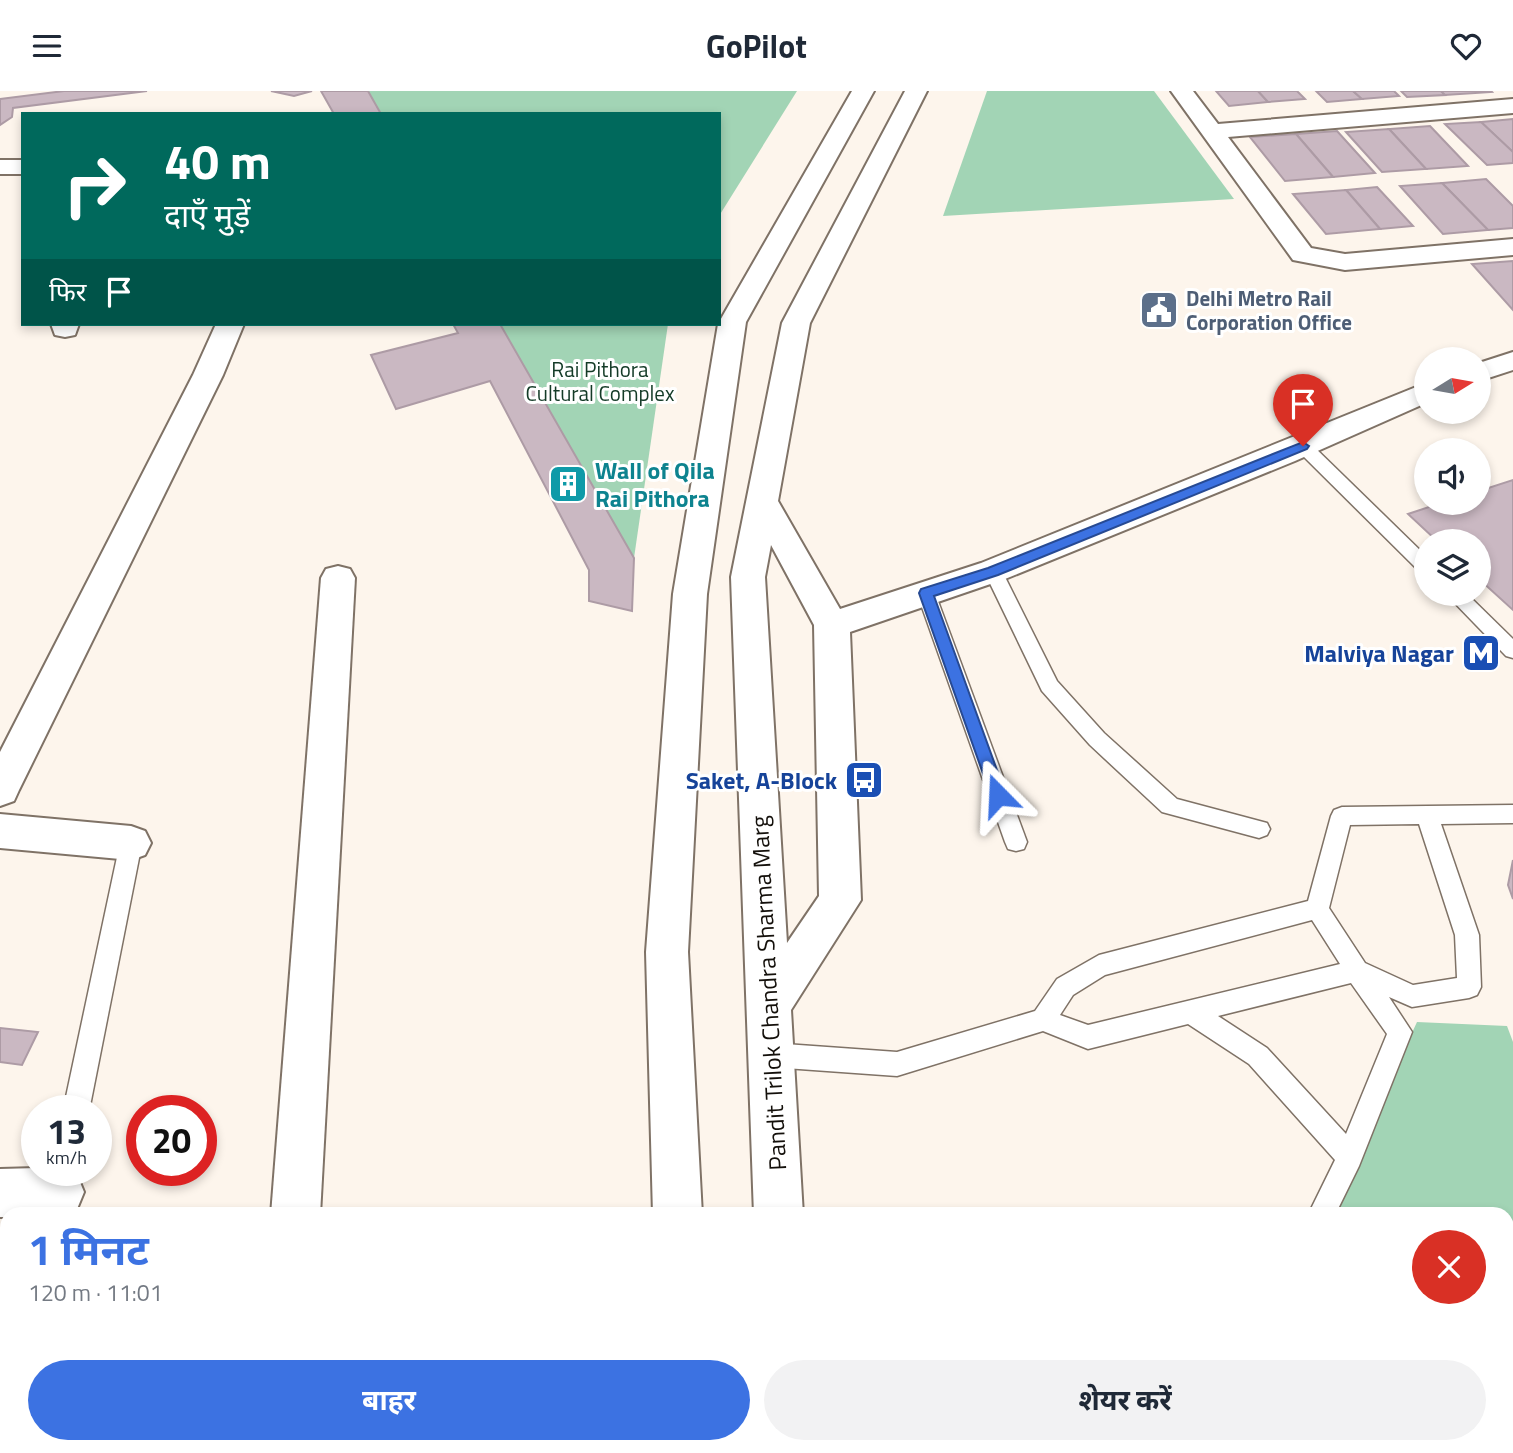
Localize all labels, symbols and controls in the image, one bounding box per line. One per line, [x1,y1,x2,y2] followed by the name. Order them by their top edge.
[706,22,807,70] text: GoPilot
[28,27,66,65] icon: menu
[1447,27,1485,65] icon: heart
[164,123,271,198] text: 40 m
[49,140,140,231] icon: right
[164,191,250,239] text: दाएँ मुड़ें
[49,272,86,311] text: फिर
[100,273,138,311] icon: arrive
[1186,282,1352,338] place label: Delhi Metro Rail Corporation Office
[1138,289,1180,331] public building icon: Delhi Metro Rail Corporation Office
[1414,347,1491,423] north arrow
[1414,347,1491,606] map controls
[526,353,675,409] park label: Rai Pithora Cultural Complex
[1273,374,1333,446] pin
[1284,385,1322,423] icon: arrive
[1414,438,1491,515] button: sound
[595,452,715,516] place label: Wall of Qila Rai Pithora
[547,463,589,505] building icon: Wall of Qila Rai Pithora
[1414,529,1491,606] button: layers
[1460,632,1502,674] metro station icon: Malviya Nagar
[1304,635,1454,671] place label: Malviya Nagar
[961,758,1035,832] position arrow
[843,759,885,801] bus stop icon: Saket, A-Block
[686,762,838,798] place label: Saket, A-Block
[741,815,795,1171] street label: Pandit Trilok Chandra Sharma Marg
[126,1095,217,1186] speed limit sign: 20
[47,1104,86,1158] text: 13
[46,1144,87,1171] text: km/h
[28,1217,149,1281] text: 1 मिनट
[1412,1230,1486,1304] button: close
[28,1275,163,1310] text: 120 m · 11:01
[28,1360,750,1440] button: बाहर
[764,1360,1486,1440] button: शेयर करें

